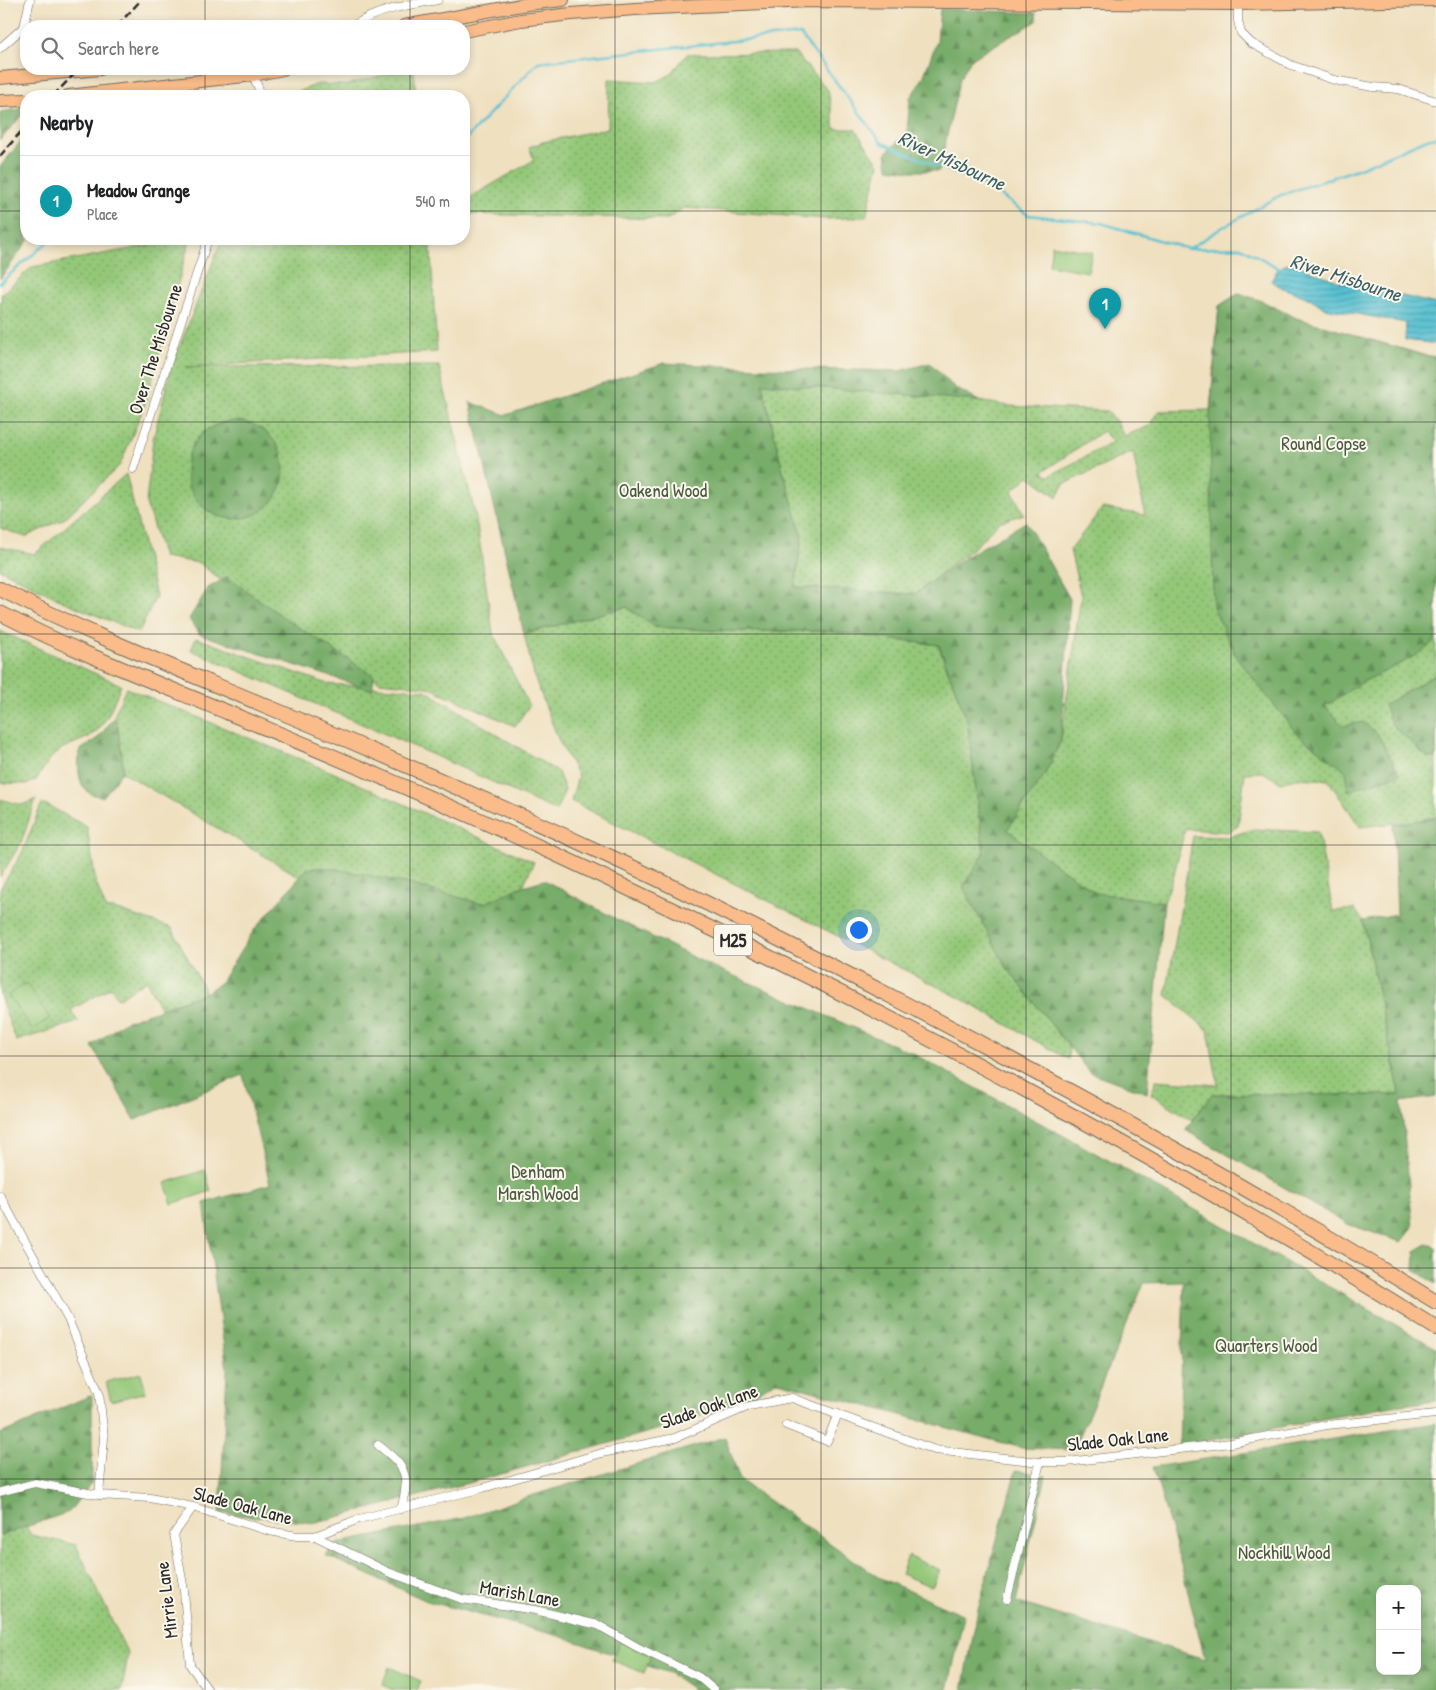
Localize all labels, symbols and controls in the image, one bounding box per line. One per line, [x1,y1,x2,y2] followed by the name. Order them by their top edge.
[20,20,470,75] search box
[38,34,66,62] icon: search
[78,35,159,61] text: Search here
[40,108,93,137] text: Nearby
[894,123,1011,197] water label: River Misbourne
[87,177,190,203] text: Meadow Grange
[53,190,59,212] text: 1
[416,190,450,212] text: 540 m
[87,203,118,225] text: Place
[1287,246,1406,308] water label: River Misbourne
[122,280,188,418] street label: Over The Misbourne
[1089,288,1121,329] pin: 1
[1281,430,1367,456] park label: Round Copse
[619,477,708,503] park label: Oakend Wood
[846,917,872,943] your location
[714,924,752,956] road number: M25
[498,1158,579,1206] park label: Denham Marsh Wood
[1215,1332,1318,1358] park label: Quarters Wood
[657,1377,762,1435] street label: Slade Oak Lane
[1066,1421,1170,1457] street label: Slade Oak Lane
[191,1479,296,1531] street label: Slade Oak Lane
[1238,1539,1331,1565] park label: Nockhill Wood
[148,1560,184,1640] street label: Mirrie Lane
[478,1573,562,1613] street label: Marish Lane
[1376,1585,1421,1675] map controls
[1376,1585,1421,1630] button: +
[1376,1630,1421,1675] button: −

